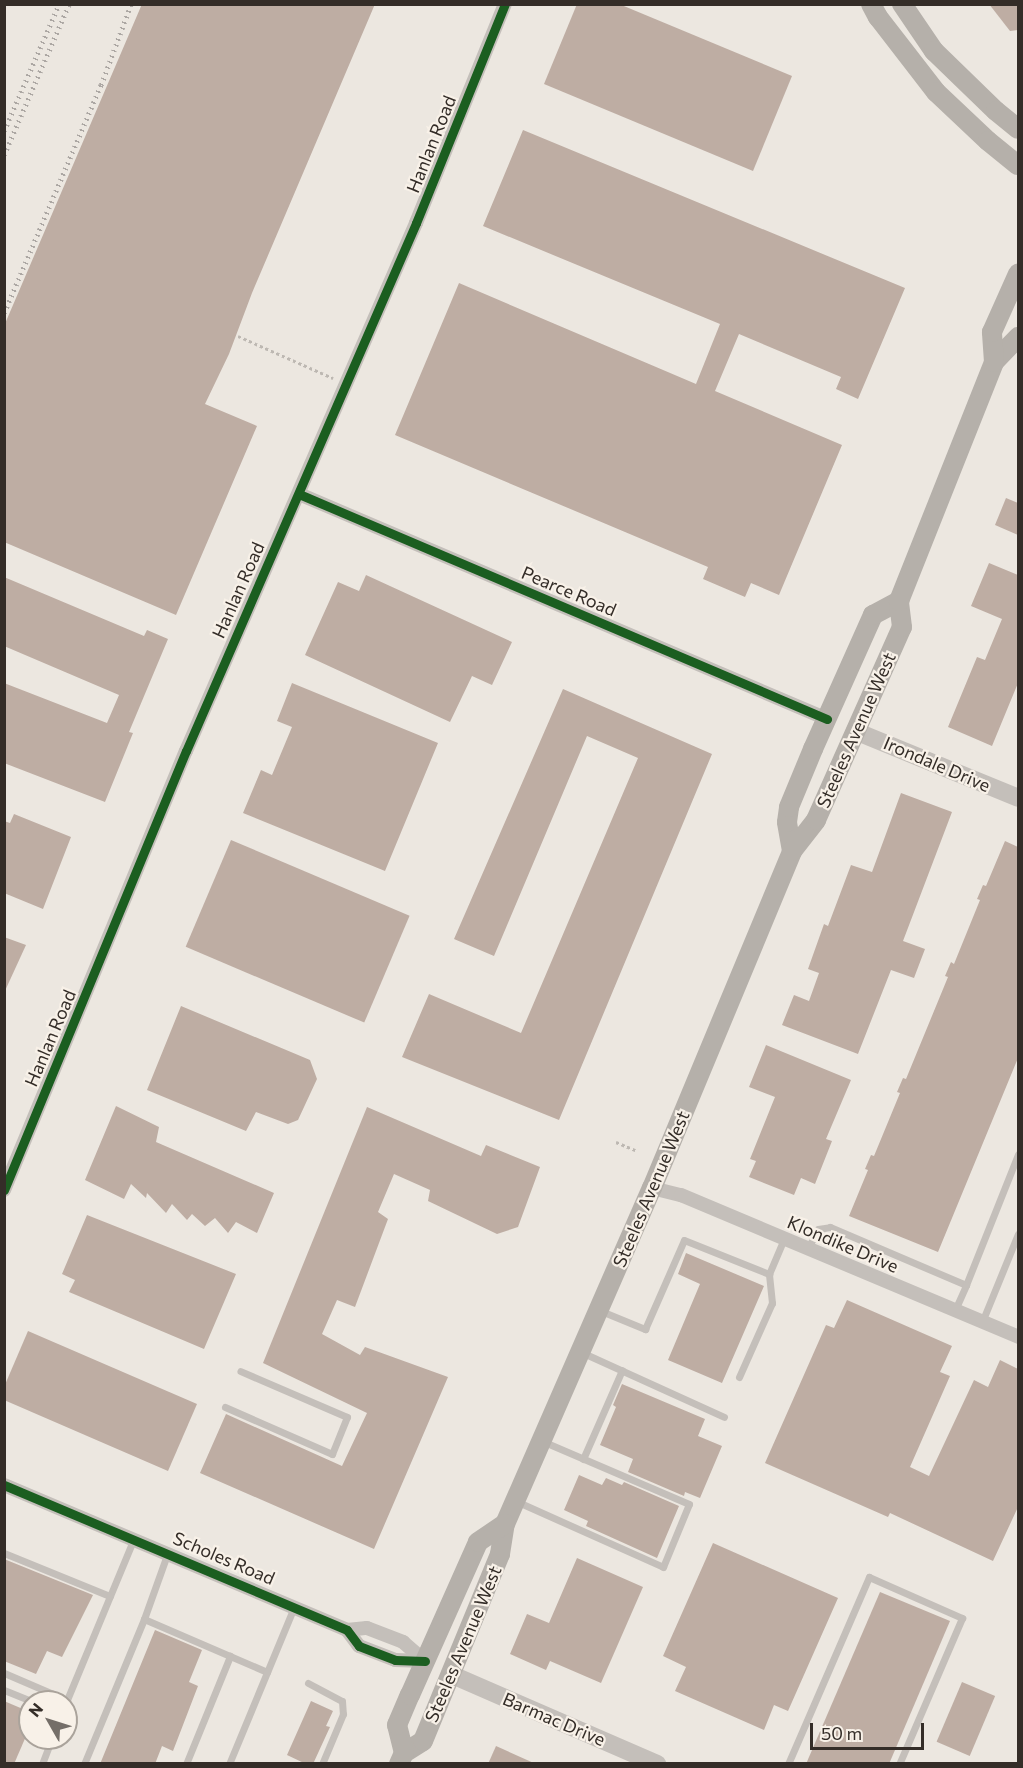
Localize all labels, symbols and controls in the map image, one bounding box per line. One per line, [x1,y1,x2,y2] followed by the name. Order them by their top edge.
[402,92,460,196] street label: Hanlan Road
[207,539,269,641] street label: Hanlan Road
[518,561,620,621] street label: Pearce Road
[812,649,900,811] street label: Steeles Avenue West
[880,732,994,796] street label: Irondale Drive
[20,986,80,1090] street label: Hanlan Road
[608,1108,694,1270] street label: Steeles Avenue West
[784,1211,902,1277] street label: Klondike Drive
[170,1527,278,1589] street label: Scholes Road
[420,1563,506,1725] street label: Steeles Avenue West
[500,1688,608,1750] street label: Barmac Drive
[18,1690,78,1750] north arrow
[24,1699,46,1720] text: N
[813,1711,927,1749] scale bar
[821,1722,862,1744] text: 50 m

